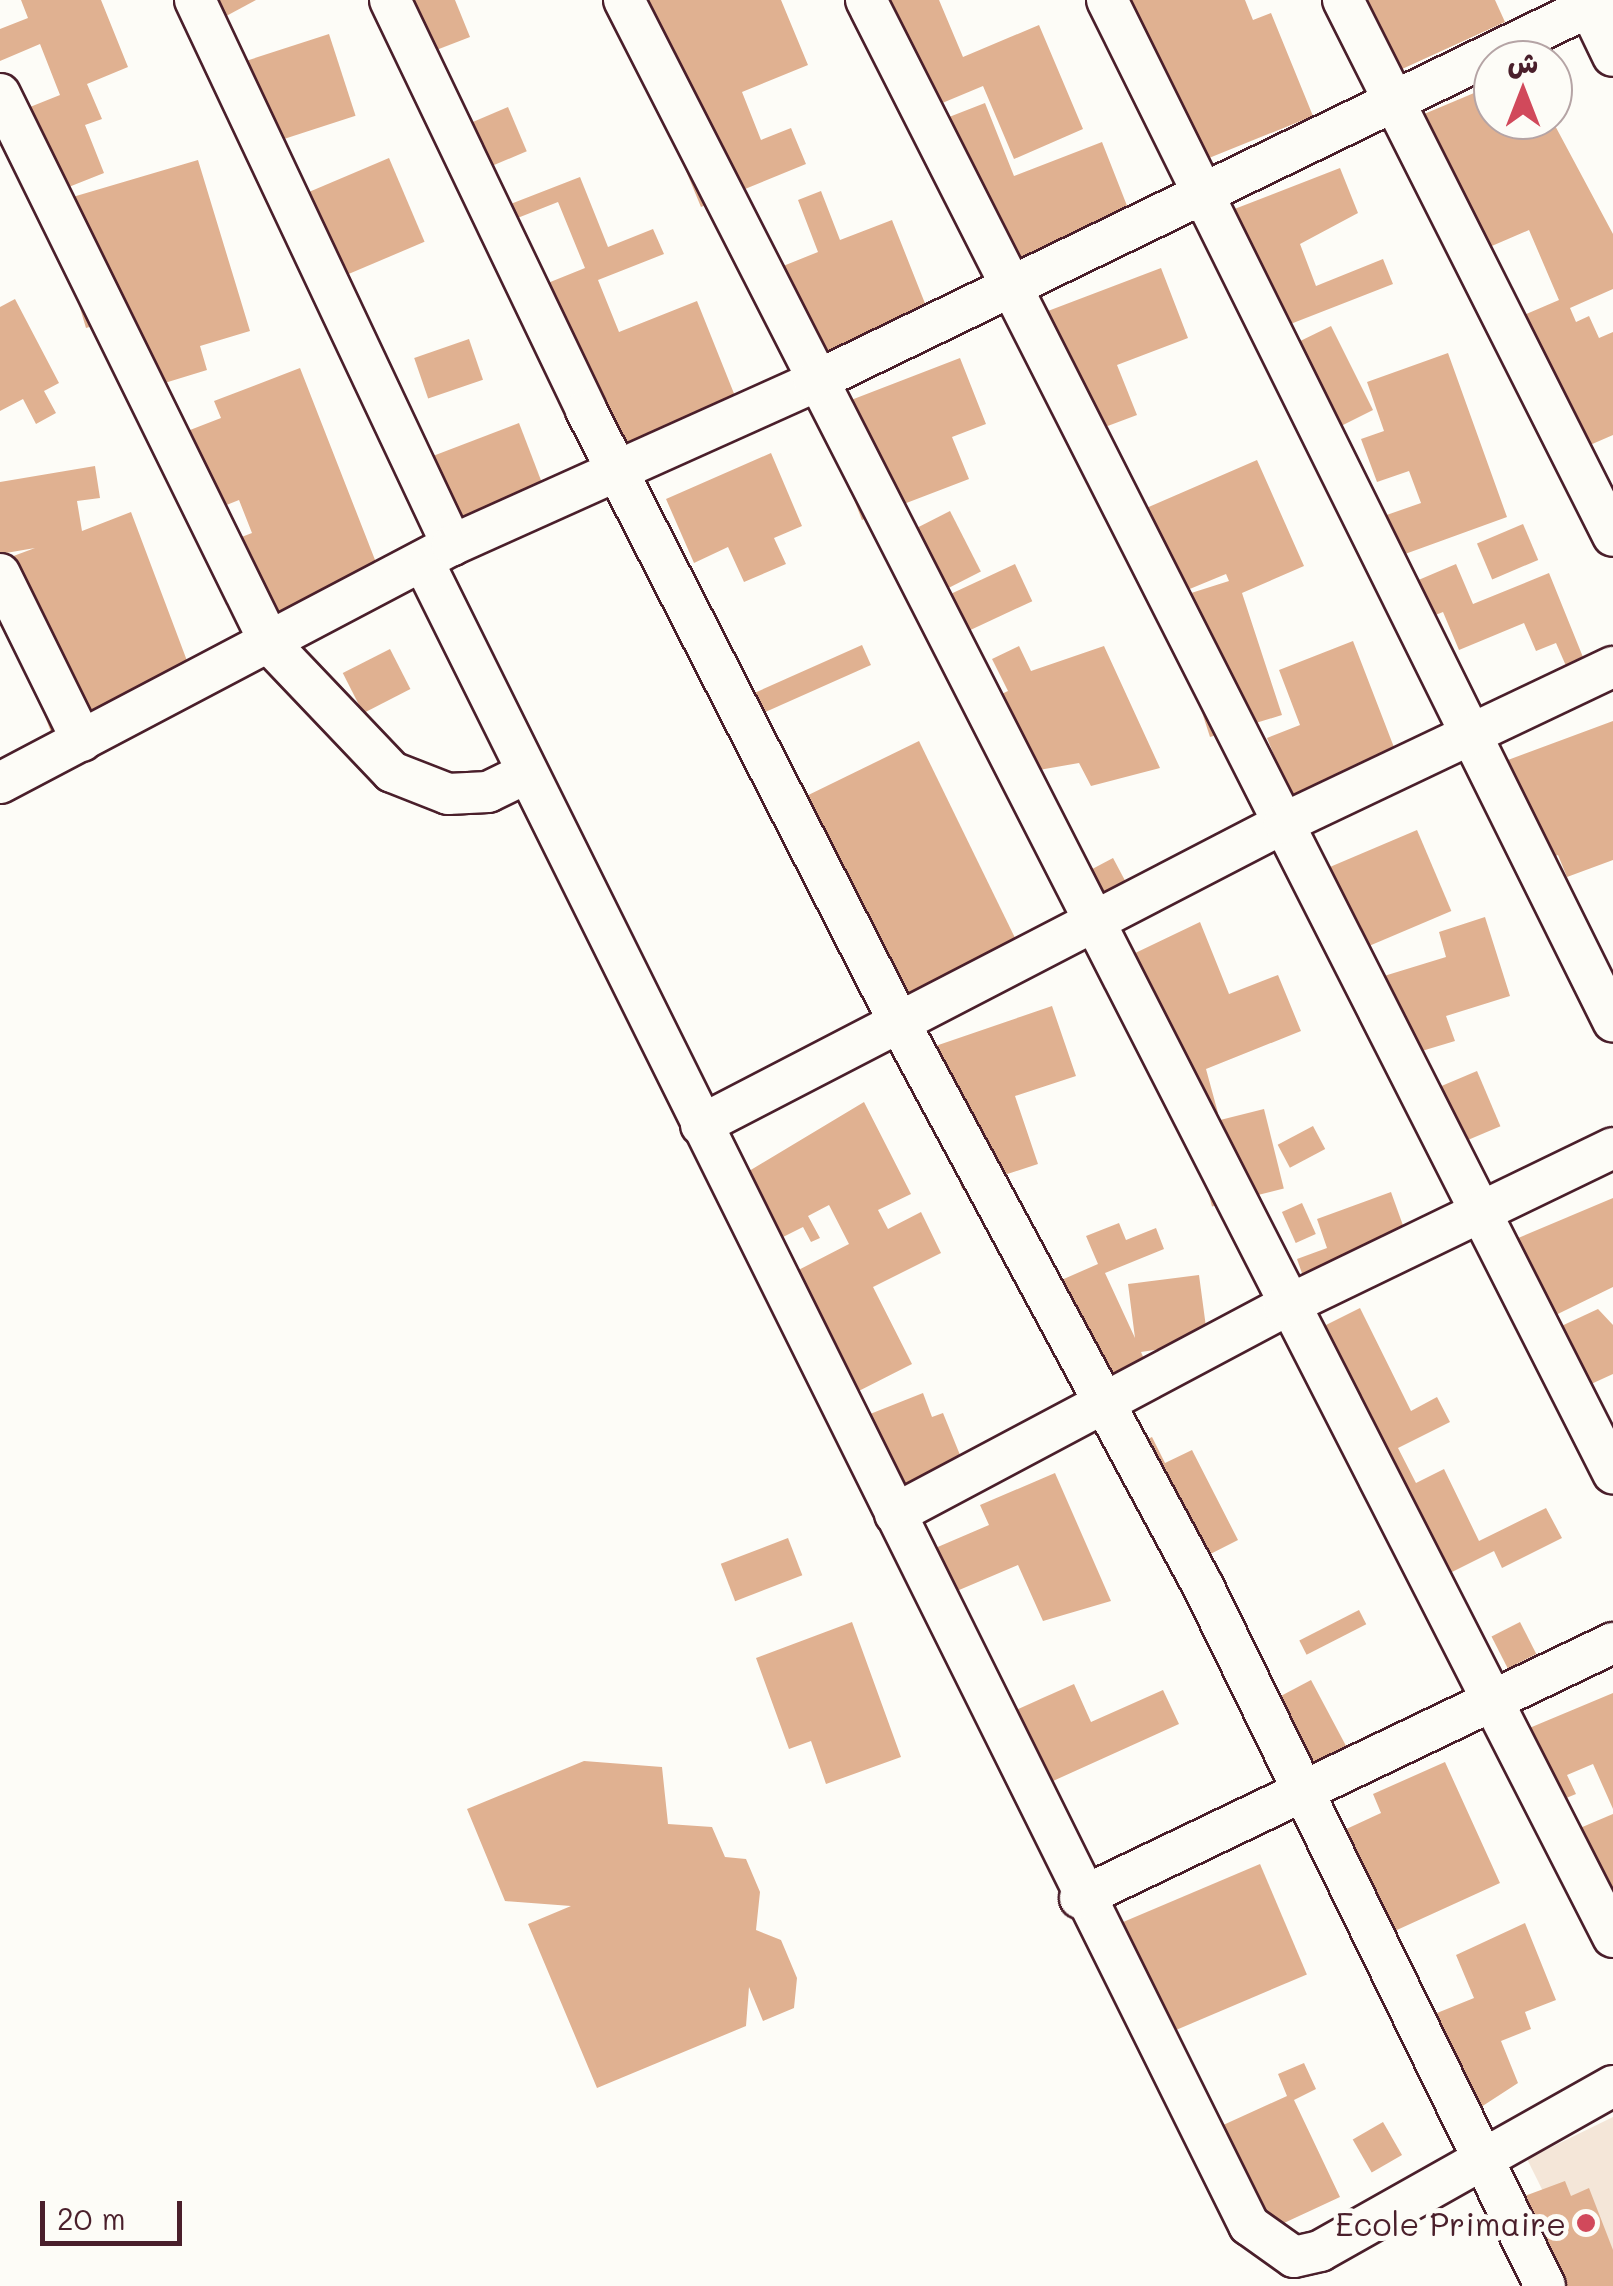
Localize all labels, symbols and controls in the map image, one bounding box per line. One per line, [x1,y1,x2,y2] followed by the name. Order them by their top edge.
[1473,40,1573,140] north arrow
[1508,44,1538,80] text: ش
[45,2181,188,2243] scale bar
[57,2198,126,2238] text: 20 m
[1335,2204,1566,2242] place label: Ecole Primaire
[1575,2212,1597,2234] marker: Ecole Primaire

